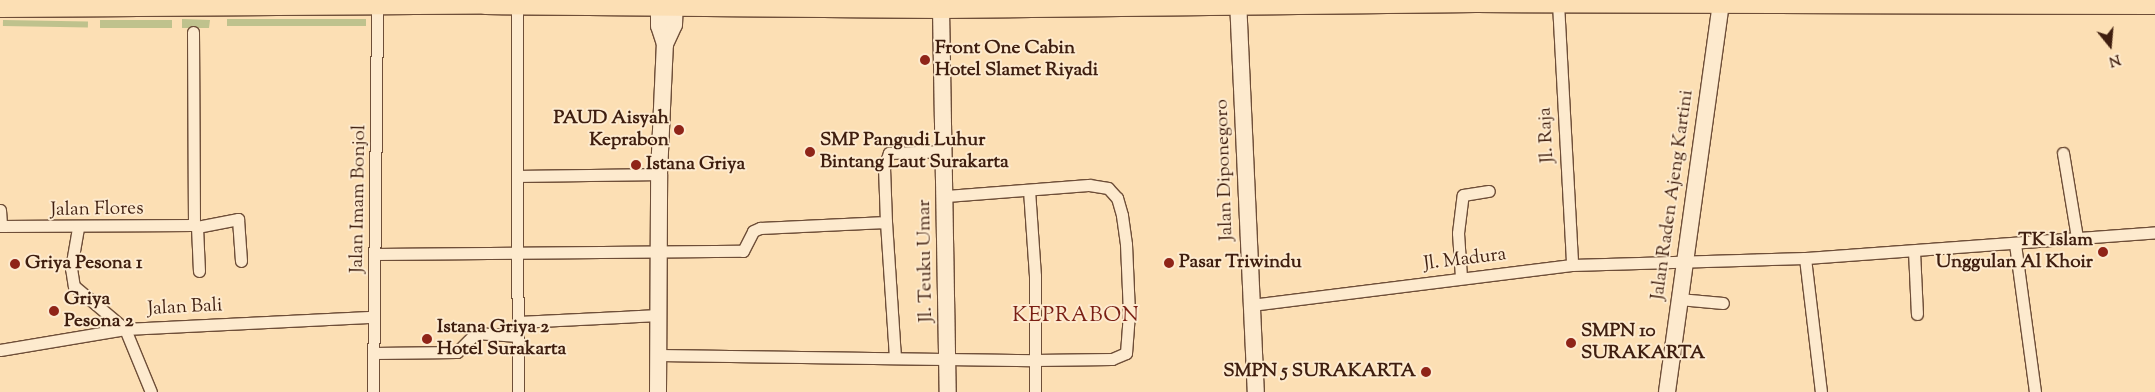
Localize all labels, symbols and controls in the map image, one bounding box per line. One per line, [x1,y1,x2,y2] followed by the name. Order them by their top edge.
[2085,20,2135,70] north arrow
[935,38,1098,82] place label: Front One Cabin Hotel Slamet Riyadi
[2106,48,2123,71] text: N
[919,54,931,66] marker: Front One Cabin Hotel Slamet Riyadi
[1647,88,1699,302] street label: Jalan Raden Ajeng Kartini
[1211,99,1239,241] street label: Jalan Diponegoro
[1534,107,1560,163] street label: Jl. Raja
[553,108,669,152] place label: PAUD Aisyah Keprabon
[673,124,685,136] marker: PAUD Aisyah Keprabon
[346,125,372,273] street label: Jalan Imam Bonjol
[820,130,1009,174] place label: SMP Pangudi Luhur Bintang Laut Surakarta
[804,146,816,158] marker: SMP Pangudi Luhur Bintang Laut Surakarta
[646,154,745,176] place label: Istana Griya
[630,159,642,171] marker: Istana Griya
[50,198,144,222] street label: Jalan Flores
[914,199,938,323] street label: Jl. Teuku Umar
[1935,230,2093,274] place label: TK Islam Unggulan Al Khoir
[1422,244,1508,276] street label: Jl. Madura
[2097,246,2109,258] marker: TK Islam Unggulan Al Khoir
[1179,252,1302,274] place label: Pasar Triwindu
[25,253,142,275] place label: Griya Pesona 1
[1163,257,1175,269] marker: Pasar Triwindu
[9,258,21,270] marker: Griya Pesona 1
[64,289,134,333] place label: Griya Pesona 2
[147,295,223,321] street label: Jalan Bali
[1011,303,1141,329] district label: KEPRABON
[48,305,60,317] marker: Griya Pesona 2
[437,317,566,361] place label: Istana Griya 2 Hotel Surakarta
[1581,321,1705,365] place label: SMPN 10 SURAKARTA
[421,333,433,345] marker: Istana Griya 2 Hotel Surakarta
[1565,337,1577,349] marker: SMPN 10 SURAKARTA
[1223,361,1416,383] place label: SMPN 5 SURAKARTA
[1420,366,1432,378] marker: SMPN 5 SURAKARTA

